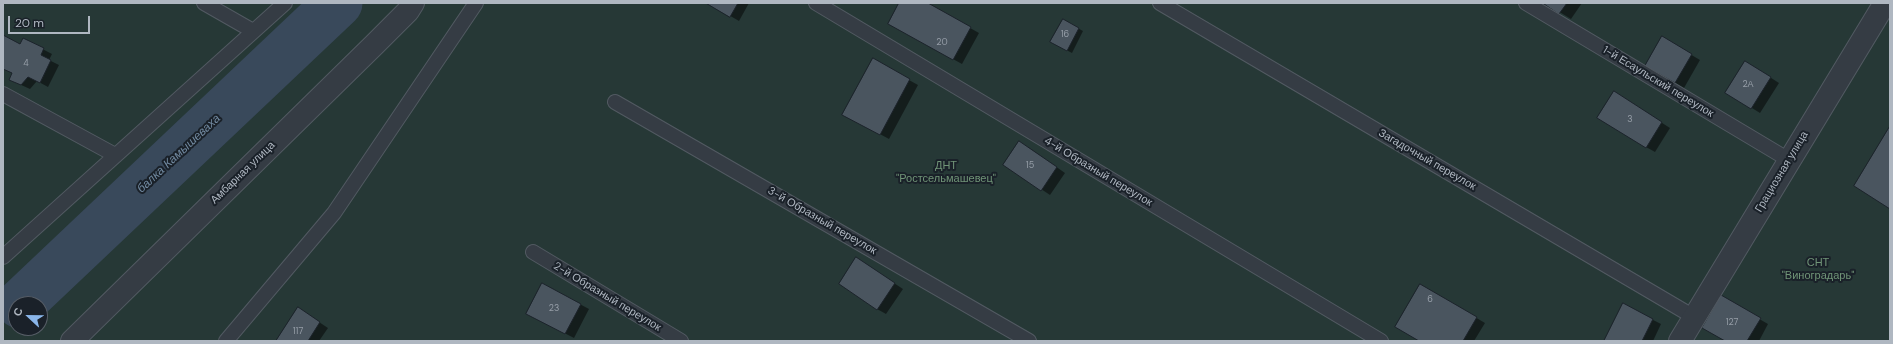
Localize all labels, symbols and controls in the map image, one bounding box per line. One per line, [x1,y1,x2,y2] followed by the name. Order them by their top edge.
[10,8,92,34] scale bar
[15,15,44,31] text: 20 m
[1061,30,1069,40] house number: 16
[936,38,948,48] house number: 20
[1600,44,1716,120] street label: 1-й Есаульский переулок
[23,59,29,69] house number: 4
[1742,80,1754,90] house number: 2А
[134,112,224,196] water label: балка Камышеваха
[1627,115,1633,125] house number: 3
[1376,127,1478,193] street label: Загадочный переулок
[1753,129,1811,215] street label: Грациозная улица
[1042,134,1154,210] street label: 4-й Образный переулок
[208,139,278,207] street label: Амбарная улица
[896,159,996,185] park label: ДНТ "Ростсельмашевец"
[1026,161,1034,171] house number: 15
[765,184,879,258] street label: 3-й Образный переулок
[1782,256,1854,282] park label: СНТ "Виноградарь"
[551,260,663,334] street label: 2-й Образный переулок
[1427,295,1433,305] house number: 6
[8,296,48,336] north arrow
[549,304,559,314] house number: 23
[10,306,26,318] text: С
[1726,318,1738,328] house number: 127
[293,327,303,337] house number: 117

